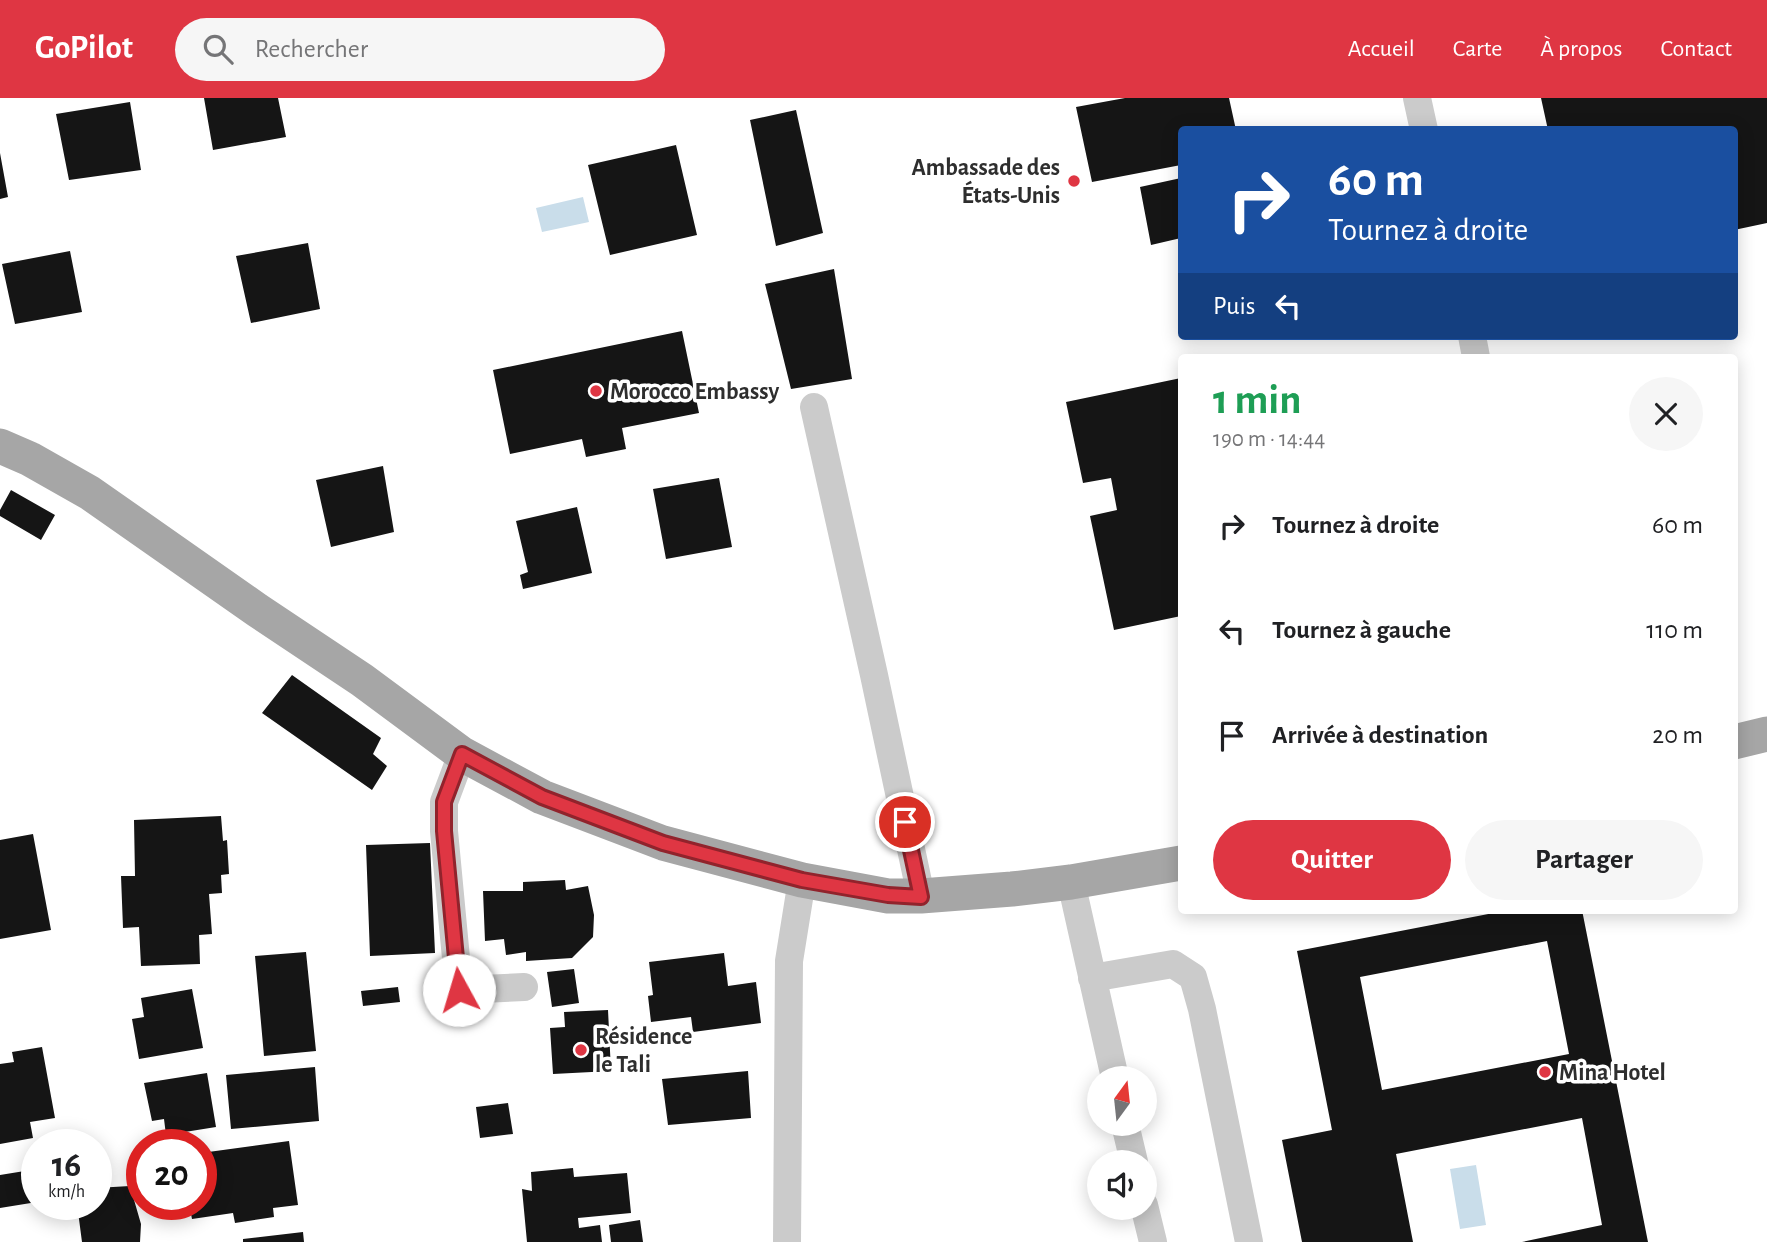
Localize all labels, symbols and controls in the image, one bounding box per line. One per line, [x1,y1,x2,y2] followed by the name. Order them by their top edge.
[175,18,665,81] search box
[199,30,237,68] icon: search
[35,32,133,65] text: GoPilot
[255,36,368,62] text: Rechercher
[1348,37,1415,61] text: Accueil
[1453,37,1502,61] text: Carte
[1540,37,1622,61] text: À propos
[1660,37,1732,61] text: Contact
[1213,154,1304,245] icon: right
[912,156,1060,208] place label: Ambassade des États-Unis
[1328,156,1424,205] text: 60 m
[1066,173,1082,189] marker: Ambassade des États-Unis
[1328,214,1528,246] text: Tournez à droite
[1269,287,1307,325] icon: left
[1213,293,1255,319] text: Puis
[1629,377,1703,451] button: close
[1213,379,1302,421] text: 1 min
[610,380,779,404] place label: Morocco Embassy
[588,383,604,399] marker: Morocco Embassy
[1213,428,1325,451] text: 190 m · 14:44
[1213,507,1251,545] icon: right
[1272,512,1439,538] text: Tournez à droite
[1652,512,1703,538] text: 60 m
[1213,612,1251,650] icon: left
[1272,617,1451,643] text: Tournez à gauche
[1646,617,1703,643] text: 110 m
[1213,717,1251,755] icon: arrive
[1272,722,1488,748] text: Arrivée à destination
[1652,722,1703,748] text: 20 m
[875,792,935,852] pin
[886,803,924,841] icon: arrive
[1213,820,1451,900] button: Quitter
[1465,820,1703,900] button: Partager
[422,953,496,1027] position arrow
[595,1025,692,1077] place label: Résidence le Tali
[573,1042,589,1058] marker: Résidence le Tali
[1559,1061,1666,1085] place label: Mina Hotel
[1537,1064,1553,1080] marker: Mina Hotel
[1087,1066,1157,1136] north arrow
[1087,1066,1157,1220] map controls
[126,1129,217,1220] speed limit sign: 20
[52,1148,81,1183] text: 16
[1087,1150,1157,1220] button: sound
[48,1183,85,1201] text: km/h

